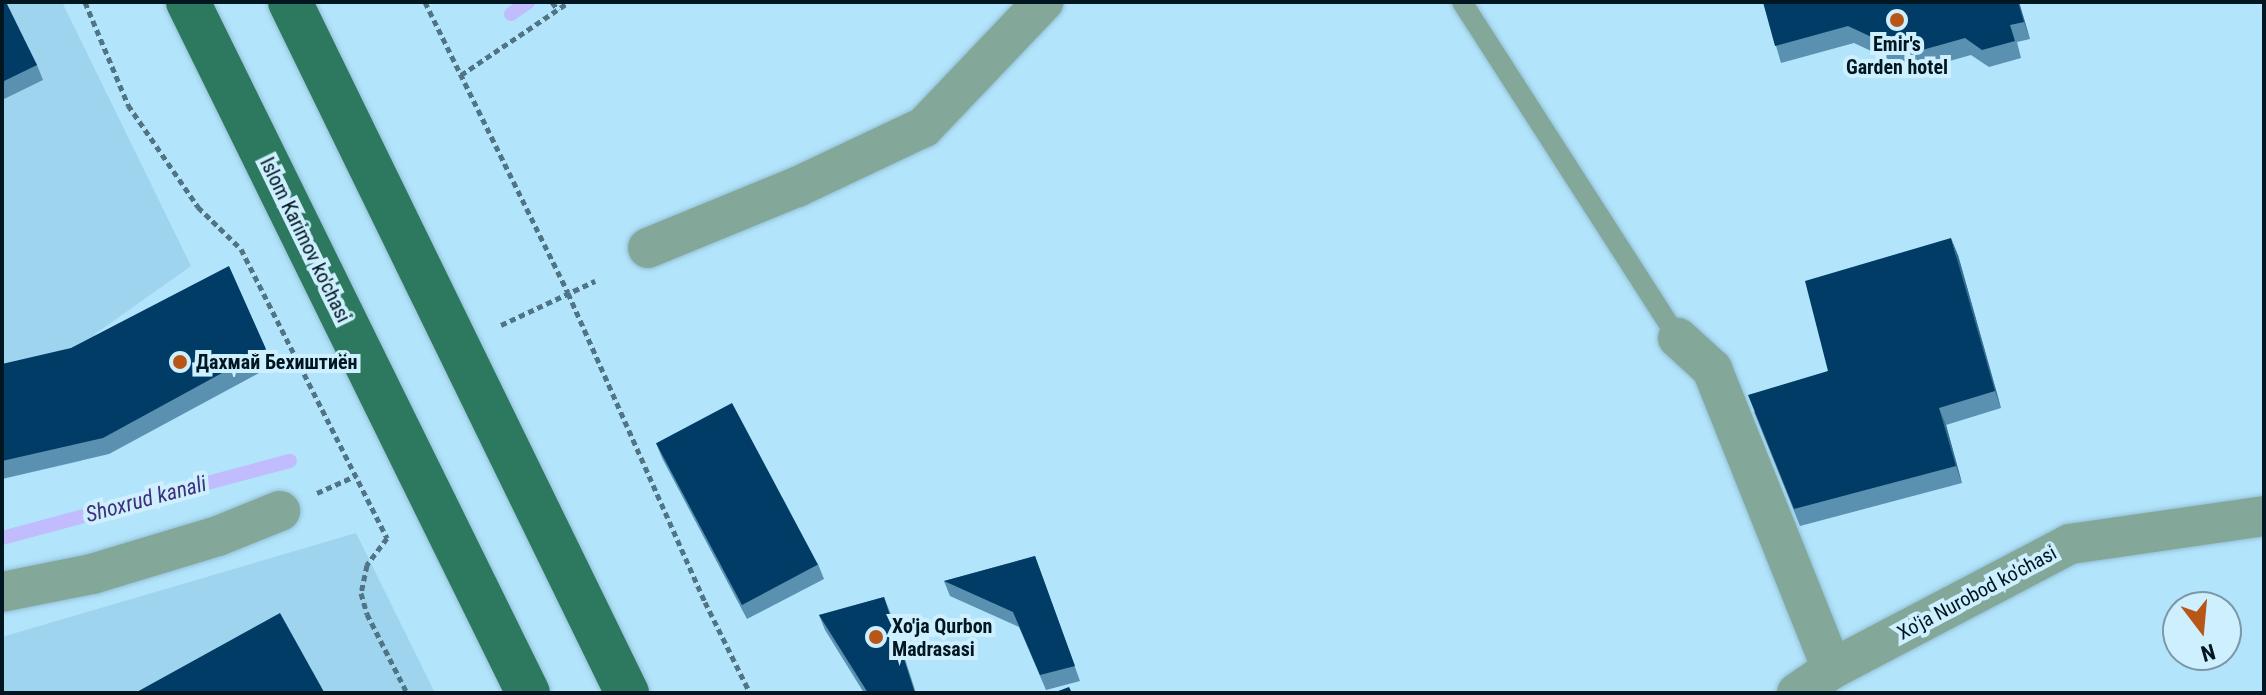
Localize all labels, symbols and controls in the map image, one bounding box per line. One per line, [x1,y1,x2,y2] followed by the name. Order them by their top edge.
[1888,11,1906,29] marker: Emir's Garden hotel
[1846,32,1948,79] place label: Emir's Garden hotel
[255,154,355,326] street label: Islom Karimov ko'chasi
[196,350,357,374] place label: Дахмай Бехиштиён
[171,353,189,371] marker: Дахмай Бехиштиён
[83,470,209,528] water label: Shoxrud kanali
[1893,541,2061,645] street label: Xo'ja Nurobod ko'chasi
[2162,591,2242,671] north arrow
[892,614,992,661] place label: Xo'ja Qurbon Madrasasi
[867,628,885,646] marker: Xo'ja Qurbon Madrasasi
[2198,639,2218,667] text: N

